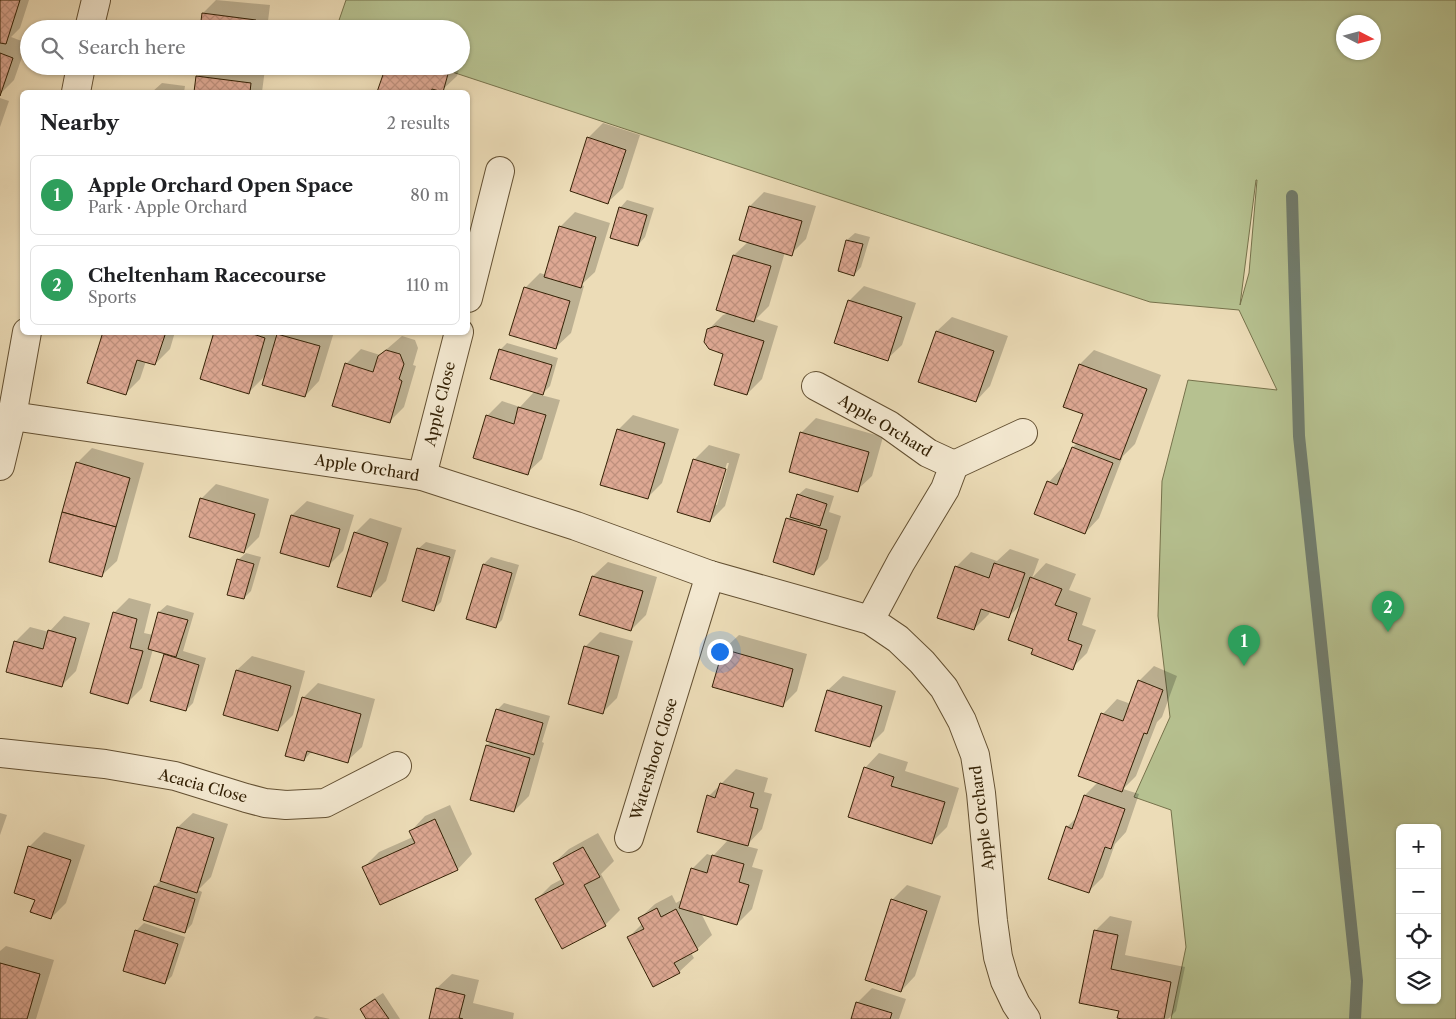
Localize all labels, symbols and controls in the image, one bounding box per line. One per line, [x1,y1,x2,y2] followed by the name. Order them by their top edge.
[1336,15,1381,60] north arrow
[20,20,470,75] search box
[38,34,66,62] icon: search
[78,36,186,59] text: Search here
[40,110,119,135] text: Nearby
[387,113,450,133] text: 2 results
[88,174,353,197] text: Apple Orchard Open Space
[53,185,61,205] text: 1
[410,185,449,205] text: 80 m
[88,197,247,217] text: Park · Apple Orchard
[88,264,326,287] text: Cheltenham Racecourse
[52,275,62,295] text: 2
[406,275,449,295] text: 110 m
[88,287,137,307] text: Sports
[420,360,459,449] street label: Apple Close
[834,390,935,461] street label: Apple Orchard
[313,450,421,485] street label: Apple Orchard
[1372,591,1404,632] pin: 2
[1228,625,1260,666] pin: 1
[707,639,733,665] your location
[626,695,681,823] street label: Watershoot Close
[156,764,250,806] street label: Acacia Close
[966,765,997,873] street label: Apple Orchard
[1396,824,1441,1004] map controls
[1396,824,1441,869] button: +
[1396,869,1441,914] button: −
[1396,914,1441,959] button: locate
[1396,959,1441,1004] button: layers

